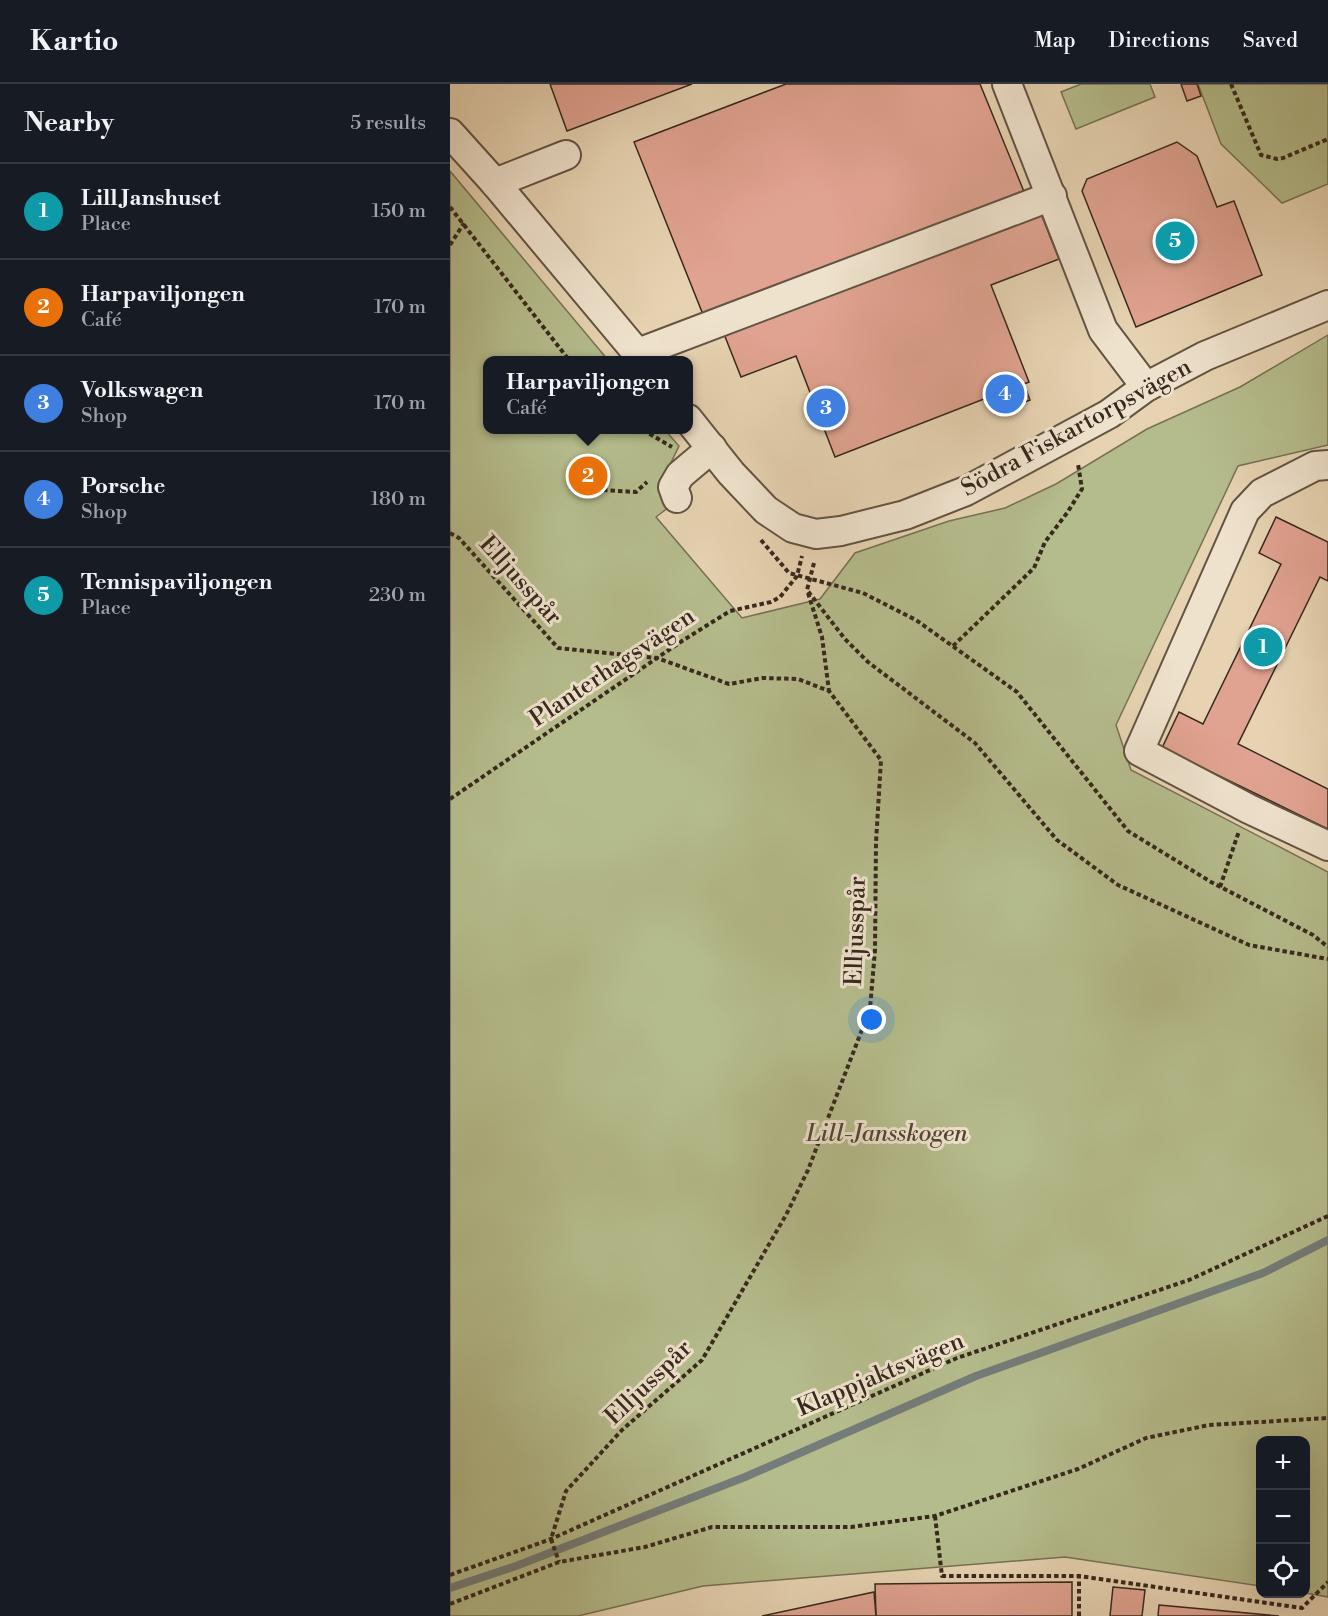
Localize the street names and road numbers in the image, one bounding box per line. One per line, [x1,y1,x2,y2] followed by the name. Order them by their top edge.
[956,352,1197,504] street label: Södra Fiskartorpsvägen
[472,530,568,632] street label: Elljusspår
[524,601,701,734] street label: Planterhagsvägen
[839,876,873,986] street label: Elljusspår
[792,1326,969,1424] street label: Klappjaktsvägen
[599,1334,699,1432] street label: Elljusspår

